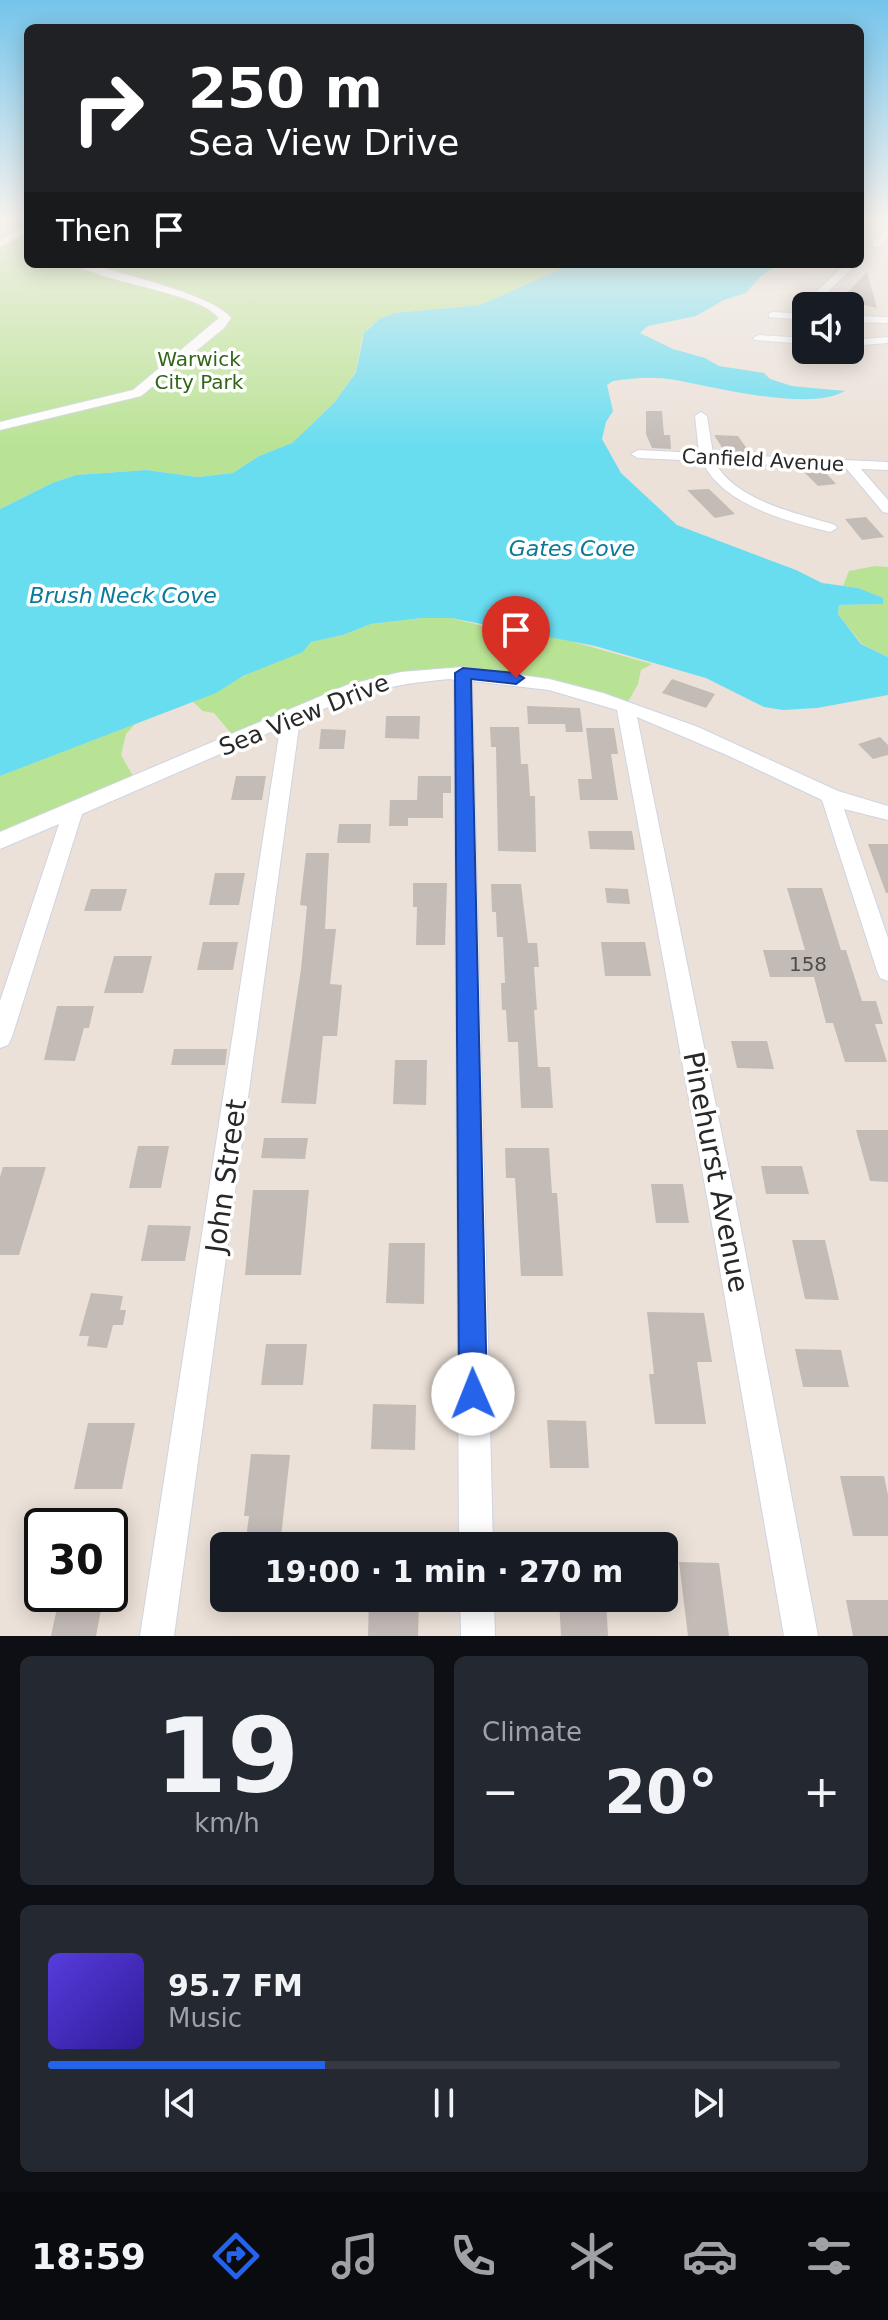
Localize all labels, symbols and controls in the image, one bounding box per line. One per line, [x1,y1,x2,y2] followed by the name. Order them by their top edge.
[188,55,383,120] text: 250 m
[56,56,160,160] icon: right
[188,122,459,163] text: Sea View Drive
[147,208,191,252] icon: arrive
[56,213,131,248] text: Then
[792,292,864,364] map controls
[792,292,864,364] button: sound
[155,347,244,394] park label: Warwick City Park
[681,444,845,476] street label: Canfield Avenue
[509,536,635,561] water label: Gates Cove
[29,583,217,608] water label: Brush Neck Cove
[482,596,550,678] pin
[494,608,538,652] icon: arrive
[215,668,393,762] street label: Sea View Drive
[789,952,827,976] house number: 158
[676,1049,756,1295] street label: Pinehurst Avenue
[199,1097,253,1257] street label: John Street
[431,1352,515,1436] position arrow
[24,1508,128,1612] speed limit sign: 30
[265,1554,623,1589] text: 19:00 · 1 min · 270 m
[155,1695,299,1817] text: 19
[482,1717,582,1747] text: Climate
[604,1757,718,1827] text: 20°
[482,1766,519,1817] text: −
[803,1766,840,1817] text: +
[194,1808,260,1838] text: km/h
[168,1968,303,2003] text: 95.7 FM
[168,2003,242,2033] text: Music
[158,2081,202,2125] icon: previous
[422,2081,466,2125] icon: pause
[686,2081,730,2125] icon: next
[208,2228,264,2284] icon: directions
[327,2228,383,2284] icon: music
[445,2228,501,2284] icon: phone
[564,2228,620,2284] icon: climate
[682,2228,738,2284] icon: car
[801,2228,857,2284] icon: filters
[31,2236,146,2277] text: 18:59

